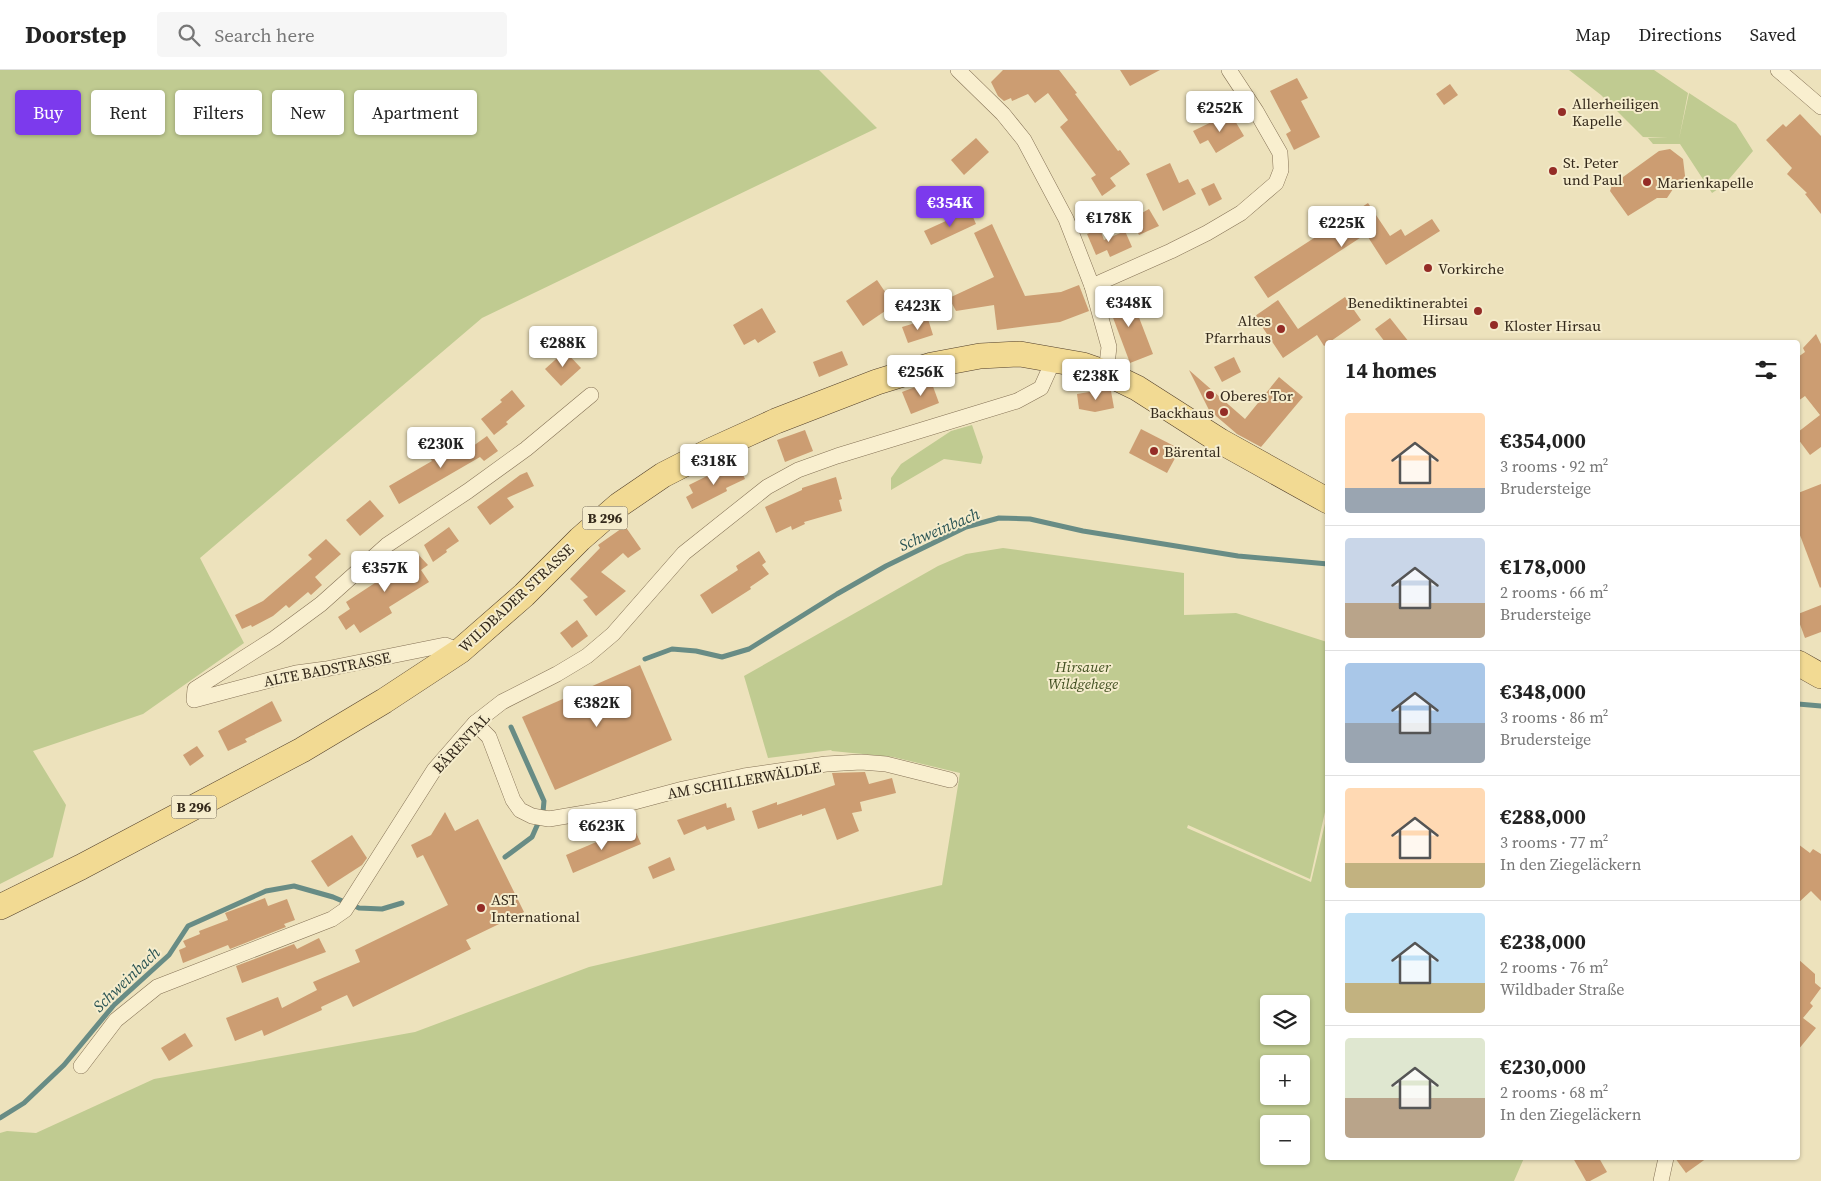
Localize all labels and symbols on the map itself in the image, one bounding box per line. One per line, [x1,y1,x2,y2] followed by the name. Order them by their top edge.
[1185,90,1255,133] pin: €252K
[1572,93,1659,131] place label: Allerheiligen Kapelle
[1556,106,1568,118] marker: Allerheiligen Kapelle
[1563,152,1623,190] place label: St. Peter und Paul
[1547,165,1559,177] marker: St. Peter und Paul
[1657,172,1754,193] place label: Marienkapelle
[1641,176,1653,188] marker: Marienkapelle
[915,186,985,228] pin: €354K
[1074,200,1144,243] pin: €178K
[1307,206,1377,248] pin: €225K
[1438,258,1505,279] place label: Vorkirche
[1422,262,1434,274] marker: Vorkirche
[1094,286,1164,328] pin: €348K
[883,288,953,331] pin: €423K
[1348,292,1468,330] place label: Benediktinerabtei Hirsau
[1472,305,1484,317] marker: Benediktinerabtei Hirsau
[1205,310,1271,348] place label: Altes Pfarrhaus
[1504,315,1601,336] place label: Kloster Hirsau
[1488,319,1500,331] marker: Kloster Hirsau
[1275,323,1287,335] marker: Altes Pfarrhaus
[528,326,598,368] pin: €288K
[886,354,956,397] pin: €256K
[1061,358,1131,401] pin: €238K
[1220,385,1294,406] place label: Oberes Tor
[1204,389,1216,401] marker: Oberes Tor
[1150,402,1214,423] place label: Backhaus
[1218,406,1230,418] marker: Backhaus
[406,426,476,469] pin: €230K
[1164,441,1221,462] place label: Bärental
[679,444,749,486] pin: €318K
[1148,445,1160,457] marker: Bärental
[895,502,983,556] water label: Schweinbach
[582,506,628,529] road number: B 296
[454,539,578,657] street label: WILDBADER STRASSE
[350,550,420,593] pin: €357K
[262,646,392,692] street label: ALTE BADSTRASSE
[1048,656,1118,694] park label: Hirsauer Wildgehege
[562,686,632,728] pin: €382K
[428,708,494,778] street label: BÄRENTAL
[665,756,823,804] street label: AM SCHILLERWÄLDLE
[172,796,216,819] road number: B 296
[567,808,637,851] pin: €623K
[491,889,580,927] place label: AST International
[475,902,487,914] marker: AST International
[88,941,165,1017] water label: Schweinbach

